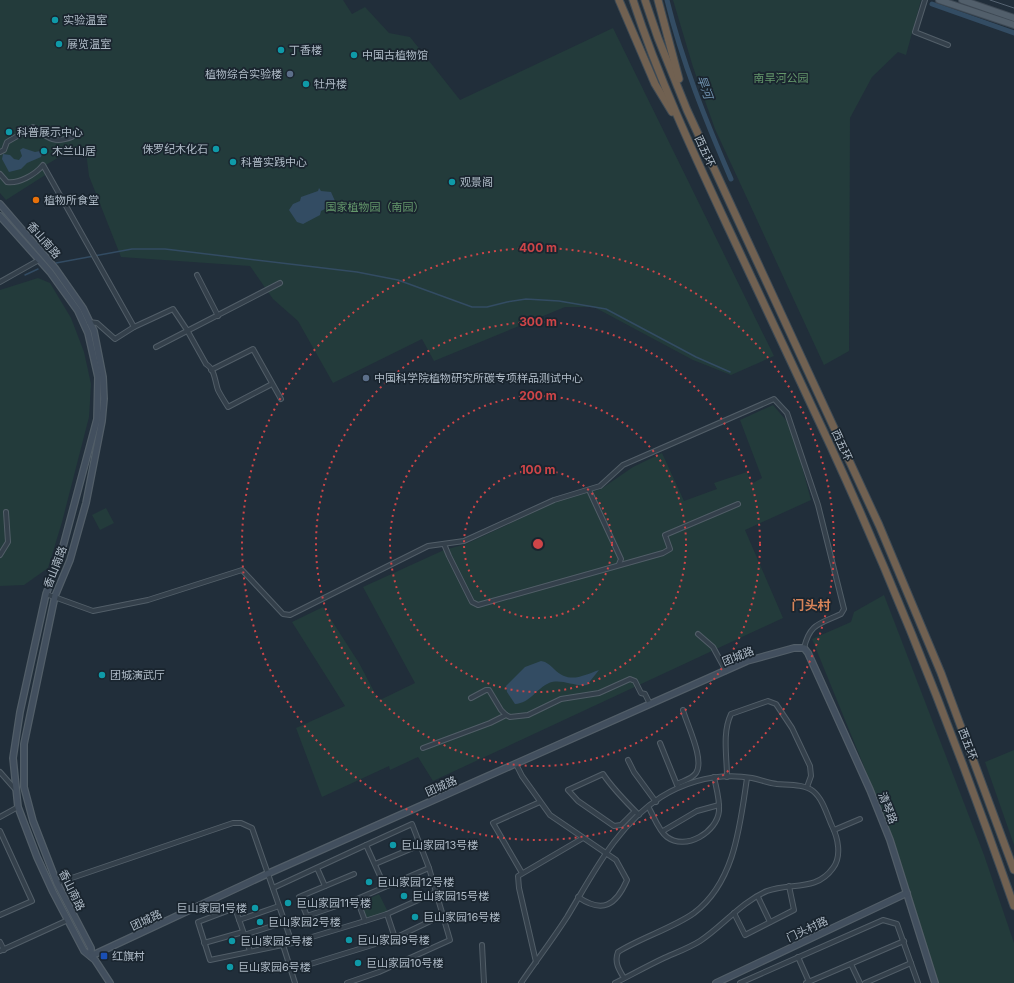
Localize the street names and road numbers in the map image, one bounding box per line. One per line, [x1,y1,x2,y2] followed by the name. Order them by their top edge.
[692,133,718,169] street label: 西五环
[24,219,64,261] street label: 香山南路
[829,427,855,463] street label: 西五环
[41,544,69,590] street label: 香山南路
[720,644,756,668] street label: 团城路
[956,726,980,762] street label: 西五环
[423,773,459,799] street label: 团城路
[876,790,900,826] street label: 清琴路
[56,867,88,913] street label: 香山南路
[128,907,164,933] street label: 团城路
[784,913,830,945] street label: 门头村路

